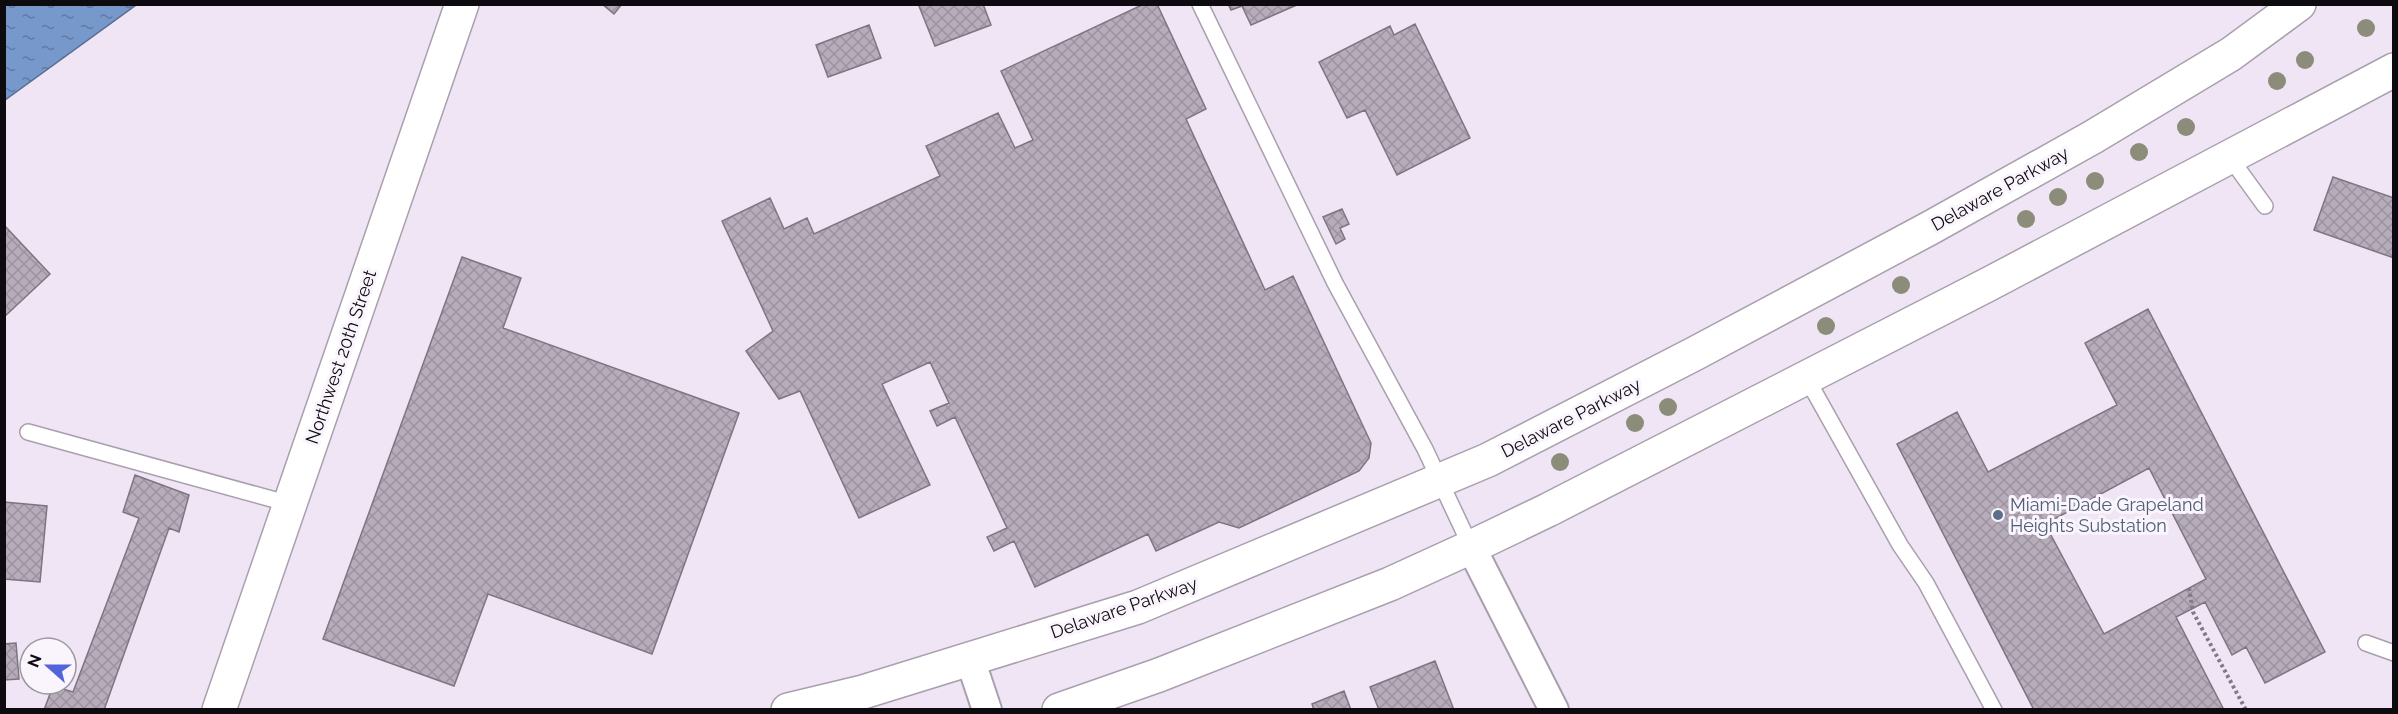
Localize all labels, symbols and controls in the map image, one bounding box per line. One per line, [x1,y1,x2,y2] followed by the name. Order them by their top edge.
[1927,142,2072,235] street label: Delaware Parkway
[301,267,380,447] street label: Northwest 20th Street
[1498,373,1644,462] street label: Delaware Parkway
[2010,494,2204,536] place label: Miami-Dade Grapeland Heights Substation
[1991,508,2005,522] marker: Miami-Dade Grapeland Heights Substation
[1048,573,1200,642] street label: Delaware Parkway
[18,636,78,696] north arrow
[23,652,46,670] text: N

